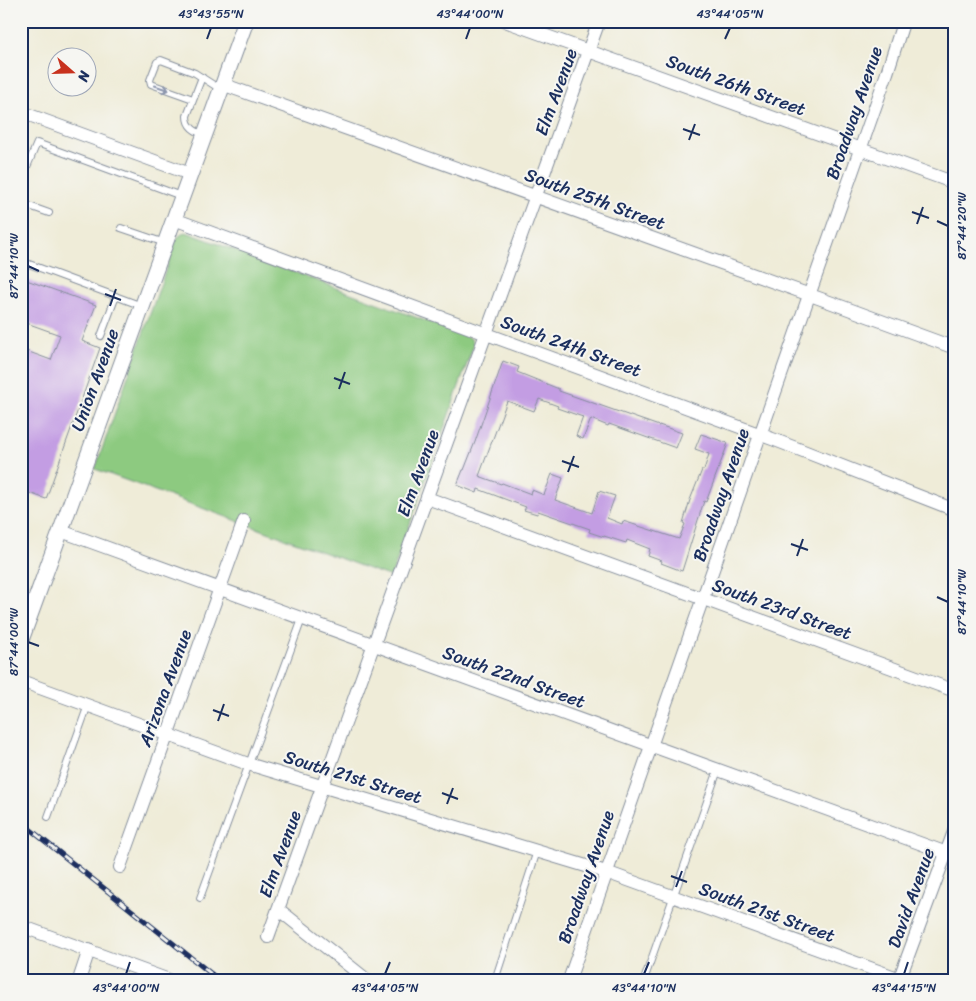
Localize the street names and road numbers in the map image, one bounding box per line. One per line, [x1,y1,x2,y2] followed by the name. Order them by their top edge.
[816,42,892,184] street label: Broadway Avenue
[525,43,587,140] street label: Elm Avenue
[661,45,811,125] street label: South 26th Street
[520,159,670,239] street label: South 25th Street
[496,306,646,386] street label: South 24th Street
[62,324,128,436] street label: Union Avenue
[387,424,449,521] street label: Elm Avenue
[683,424,759,566] street label: Broadway Avenue
[708,569,857,649] street label: South 23rd Street
[129,625,201,752] street label: Arizona Avenue
[438,636,590,718] street label: South 22nd Street
[280,741,426,813] street label: South 21st Street
[249,805,311,902] street label: Elm Avenue
[548,806,624,948] street label: Broadway Avenue
[878,843,944,953] street label: David Avenue
[694,873,840,952] street label: South 21st Street

